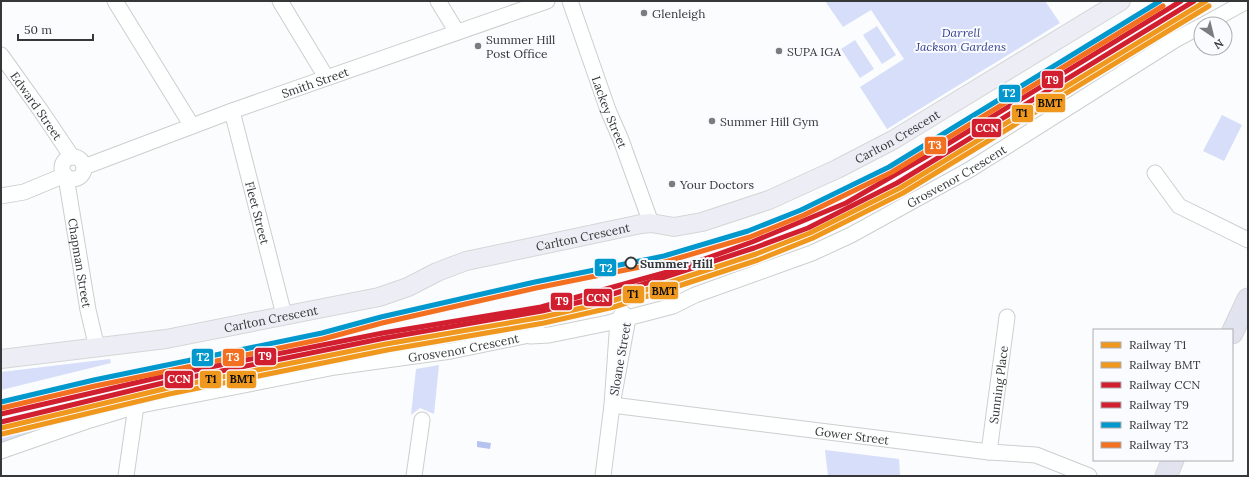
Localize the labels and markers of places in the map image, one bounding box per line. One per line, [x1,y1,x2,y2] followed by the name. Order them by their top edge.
[652,6,705,21] place label: Glenleigh
[639,8,649,18] marker: Glenleigh
[486,32,555,61] place label: Summer Hill Post Office
[473,41,483,51] marker: Summer Hill Post Office
[787,44,841,59] place label: SUPA IGA
[774,46,784,56] marker: SUPA IGA
[720,114,819,129] place label: Summer Hill Gym
[707,116,717,126] marker: Summer Hill Gym
[679,177,754,192] place label: Your Doctors
[667,179,677,189] marker: Your Doctors
[624,256,638,270] marker: Summer Hill
[640,256,713,271] place label: Summer Hill

